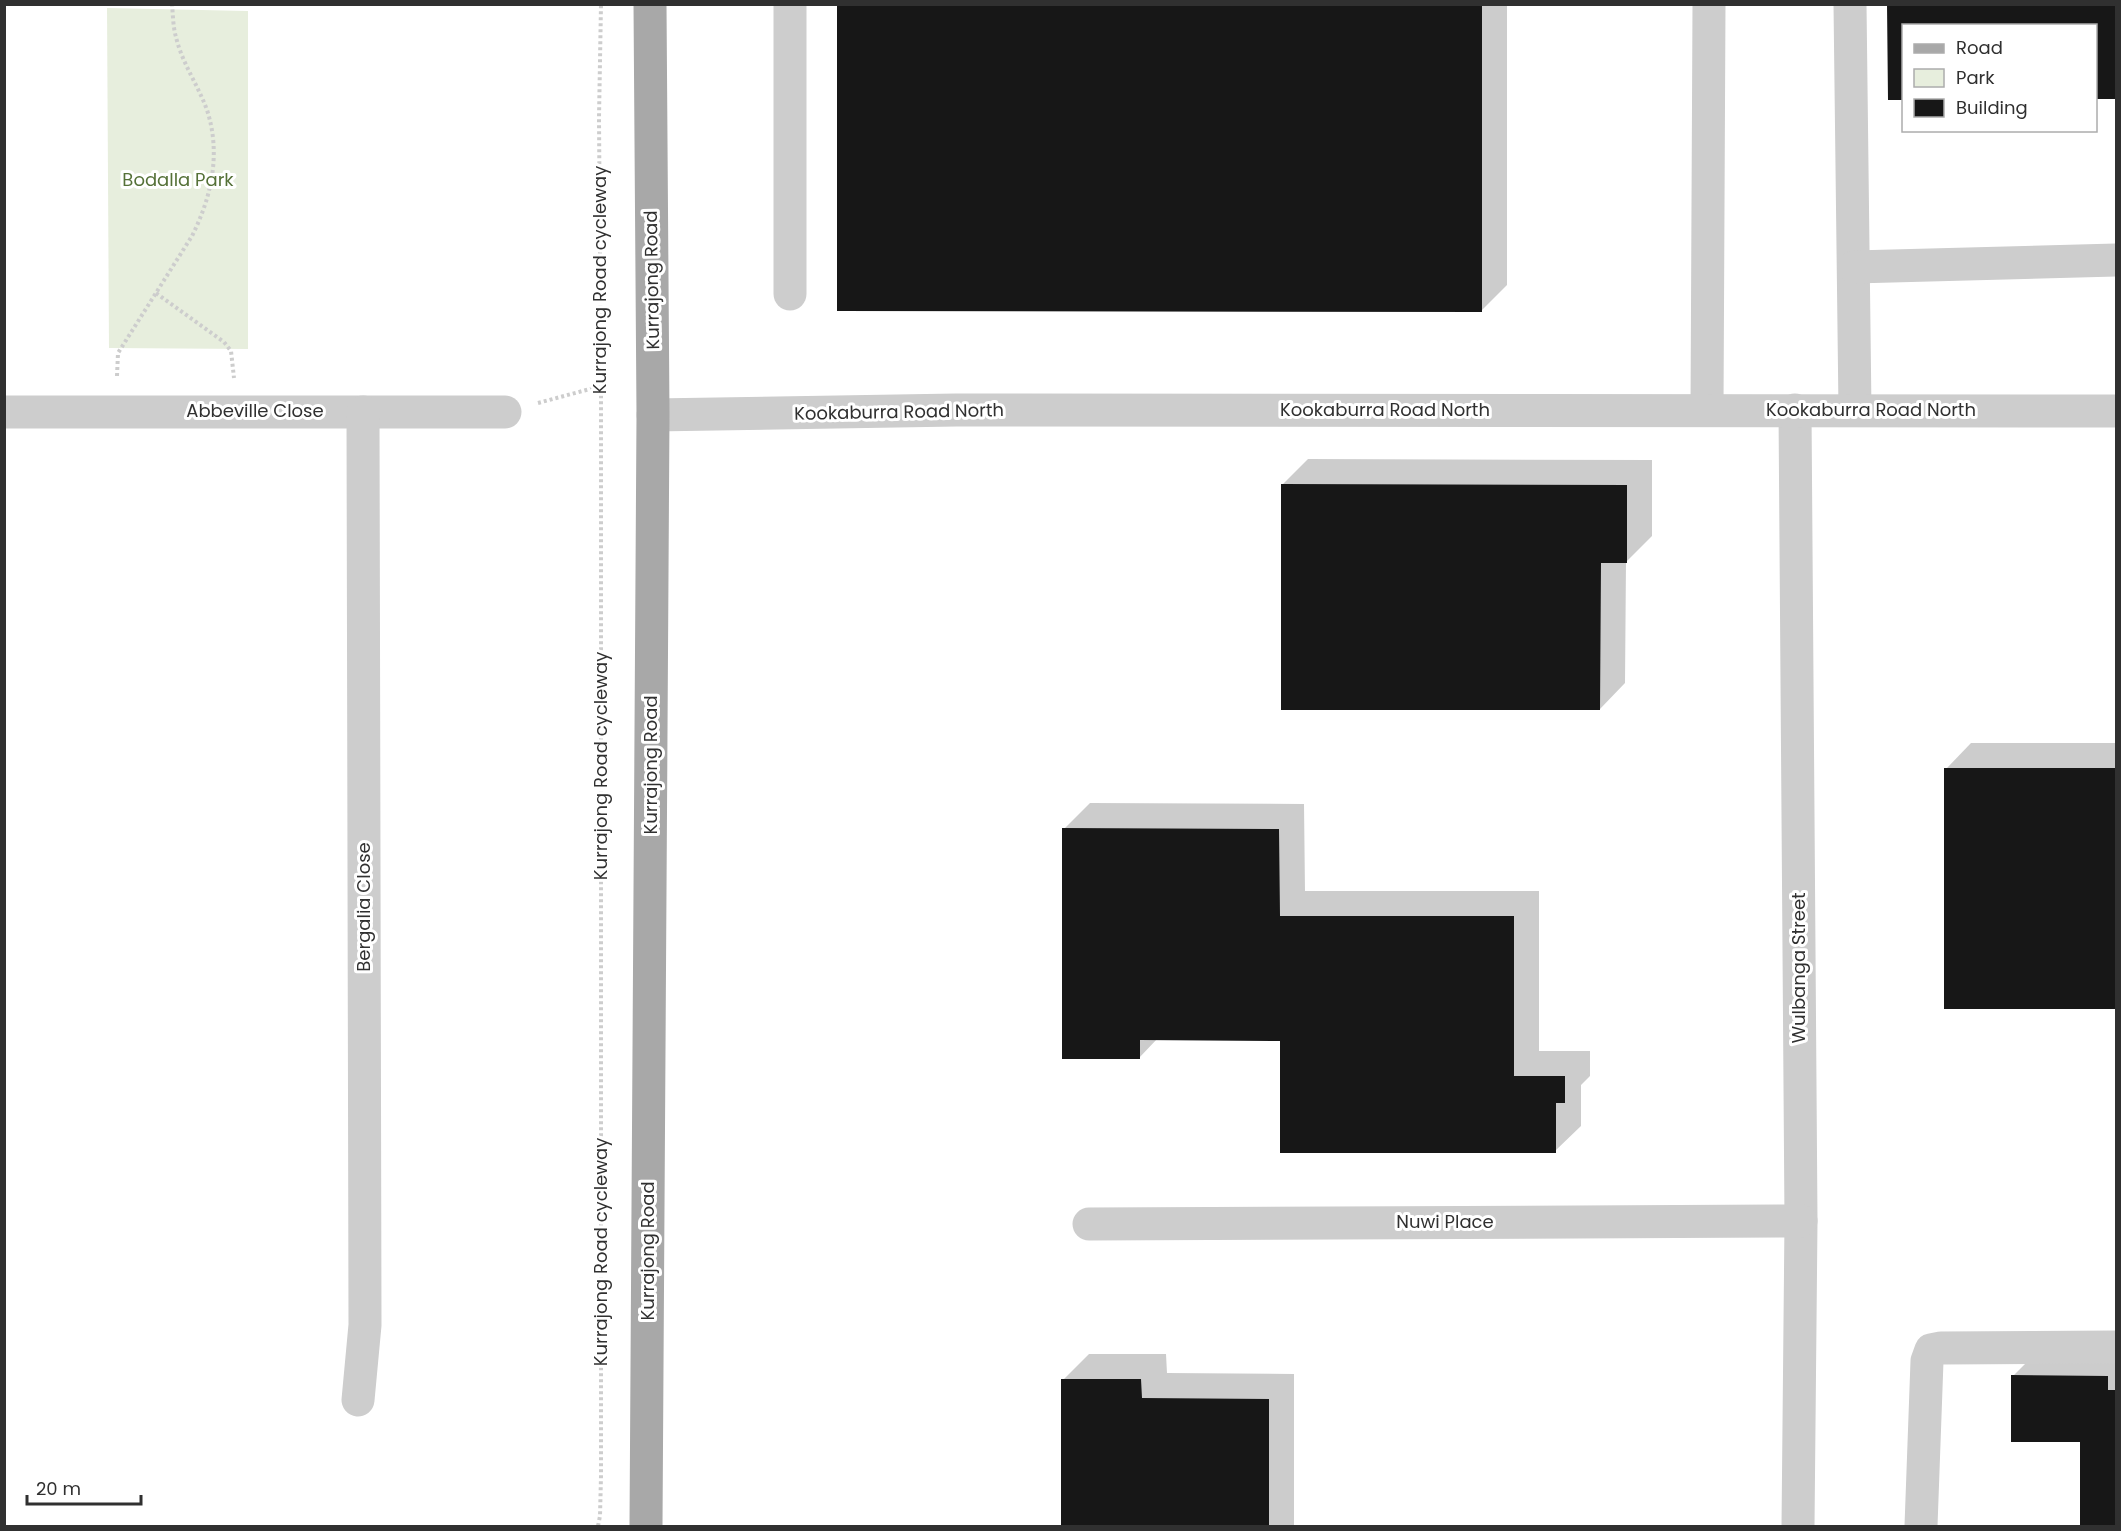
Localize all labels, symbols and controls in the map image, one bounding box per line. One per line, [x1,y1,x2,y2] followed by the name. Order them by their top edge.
[1902,24,2097,132] legend
[1956,35,2003,60] text: Road
[1956,65,1995,90] text: Park
[1956,95,2028,120] text: Building
[587,166,612,394] street label: Kurrajong Road cycleway
[122,167,234,192] park label: Bodalla Park
[638,210,665,350] street label: Kurrajong Road
[794,397,1004,426] street label: Kookaburra Road North
[1280,397,1490,422] street label: Kookaburra Road North
[1766,397,1976,422] street label: Kookaburra Road North
[186,398,324,423] street label: Abbeville Close
[588,652,613,880] street label: Kurrajong Road cycleway
[638,695,663,835] street label: Kurrajong Road
[351,842,376,972] street label: Bergalia Close
[1786,892,1811,1044] street label: Wulbanga Street
[588,1138,613,1366] street label: Kurrajong Road cycleway
[635,1181,660,1321] street label: Kurrajong Road
[1396,1209,1494,1234] street label: Nuwi Place
[27,1468,141,1506] scale bar
[36,1476,81,1501] text: 20 m

